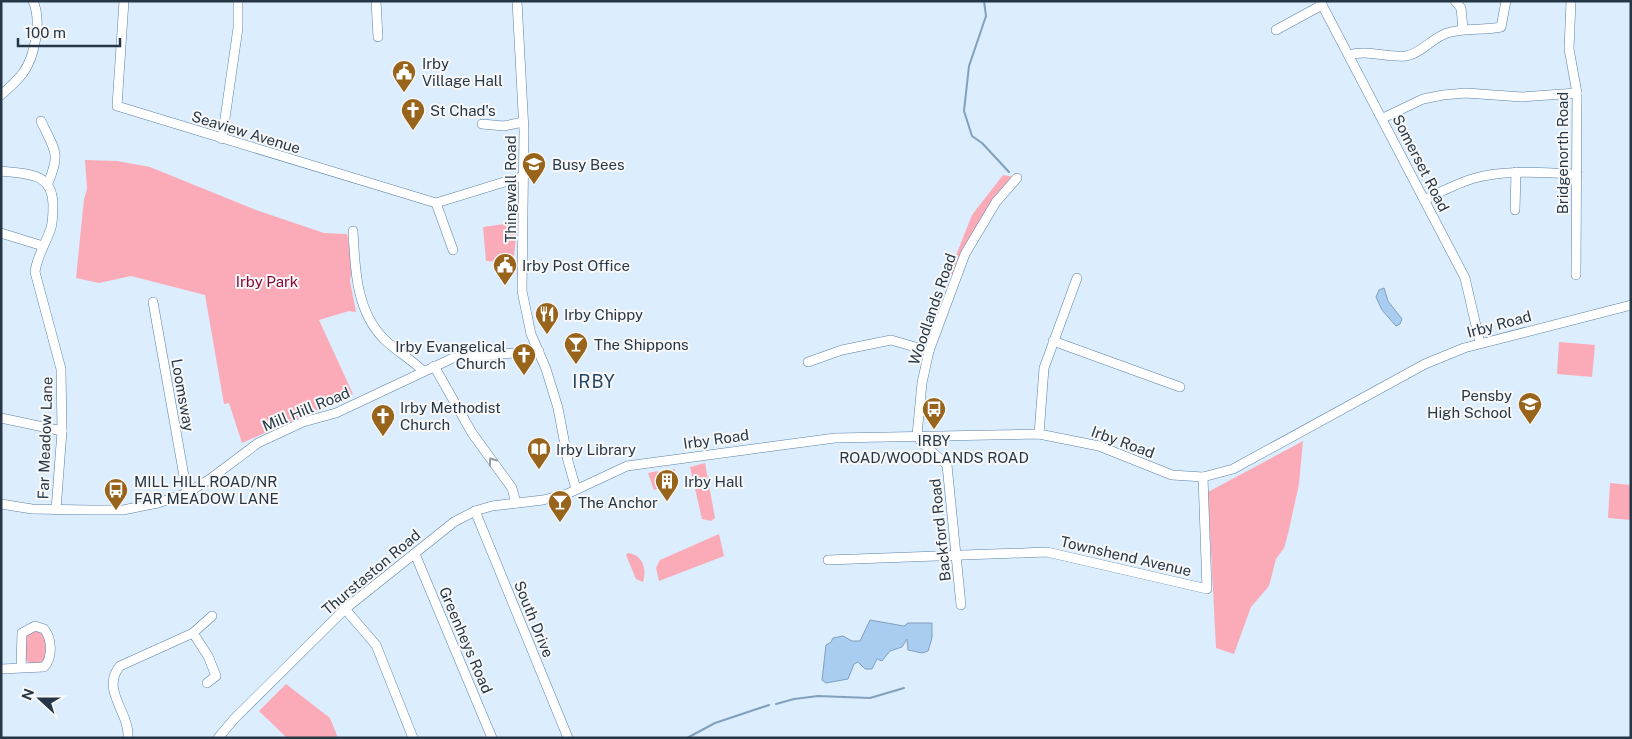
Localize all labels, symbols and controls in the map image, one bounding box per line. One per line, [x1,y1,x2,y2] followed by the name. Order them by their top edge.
[18,15,120,47] scale bar
[25,24,66,41] text: 100 m
[422,55,503,89] place label: Irby Village Hall
[391,59,417,93] public building icon: Irby Village Hall
[1554,92,1571,214] street label: Bridgenorth Road
[400,97,426,131] church icon: St Chad's
[430,102,496,119] place label: St Chad's
[189,107,303,157] street label: Seaview Avenue
[1389,112,1453,214] street label: Somerset Road
[502,135,519,243] street label: Thingwall Road
[521,151,547,185] school or university icon: Busy Bees
[552,156,625,173] place label: Busy Bees
[905,251,959,367] street label: Woodlands Road
[492,252,518,286] public building icon: Irby Post Office
[522,257,630,274] place label: Irby Post Office
[236,273,298,290] park label: Irby Park
[534,301,560,335] restaurant icon: Irby Chippy
[564,306,643,323] place label: Irby Chippy
[1465,307,1533,341] street label: Irby Road
[563,331,589,365] bar icon: The Shippons
[594,336,689,353] place label: The Shippons
[395,338,506,372] place label: Irby Evangelical Church
[511,342,537,376] church icon: Irby Evangelical Church
[168,357,198,433] street label: Loomsway
[572,371,616,392] district label: IRBY
[34,376,56,500] street label: Far Meadow Lane
[260,384,352,434] street label: Mill Hill Road
[1427,387,1512,421] place label: Pensby High School
[1517,391,1543,425] school or university icon: Pensby High School
[921,396,947,430] bus stop icon: IRBY ROAD/WOODLANDS ROAD
[400,399,501,433] place label: Irby Methodist Church
[370,403,396,437] church icon: Irby Methodist Church
[1089,423,1157,461] street label: Irby Road
[682,426,750,452] street label: Irby Road
[839,432,1029,466] place label: IRBY ROAD/WOODLANDS ROAD
[526,436,552,470] library icon: Irby Library
[556,441,636,458] place label: Irby Library
[489,457,498,467] one-way arrow
[654,468,680,502] building icon: Irby Hall
[134,473,279,507] place label: MILL HILL ROAD/NR FAR MEADOW LANE
[684,473,743,490] place label: Irby Hall
[103,477,129,511] bus stop icon: MILL HILL ROAD/NR FAR MEADOW LANE
[926,478,954,582] street label: Backford Road
[547,489,573,523] bar icon: The Anchor
[578,494,658,511] place label: The Anchor
[318,526,424,618] street label: Thurstaston Road
[1059,533,1193,579] street label: Townshend Avenue
[511,578,557,660] street label: South Drive
[436,584,496,696] street label: Greenheys Road
[15,674,65,724] north arrow
[18,686,37,702] text: N

